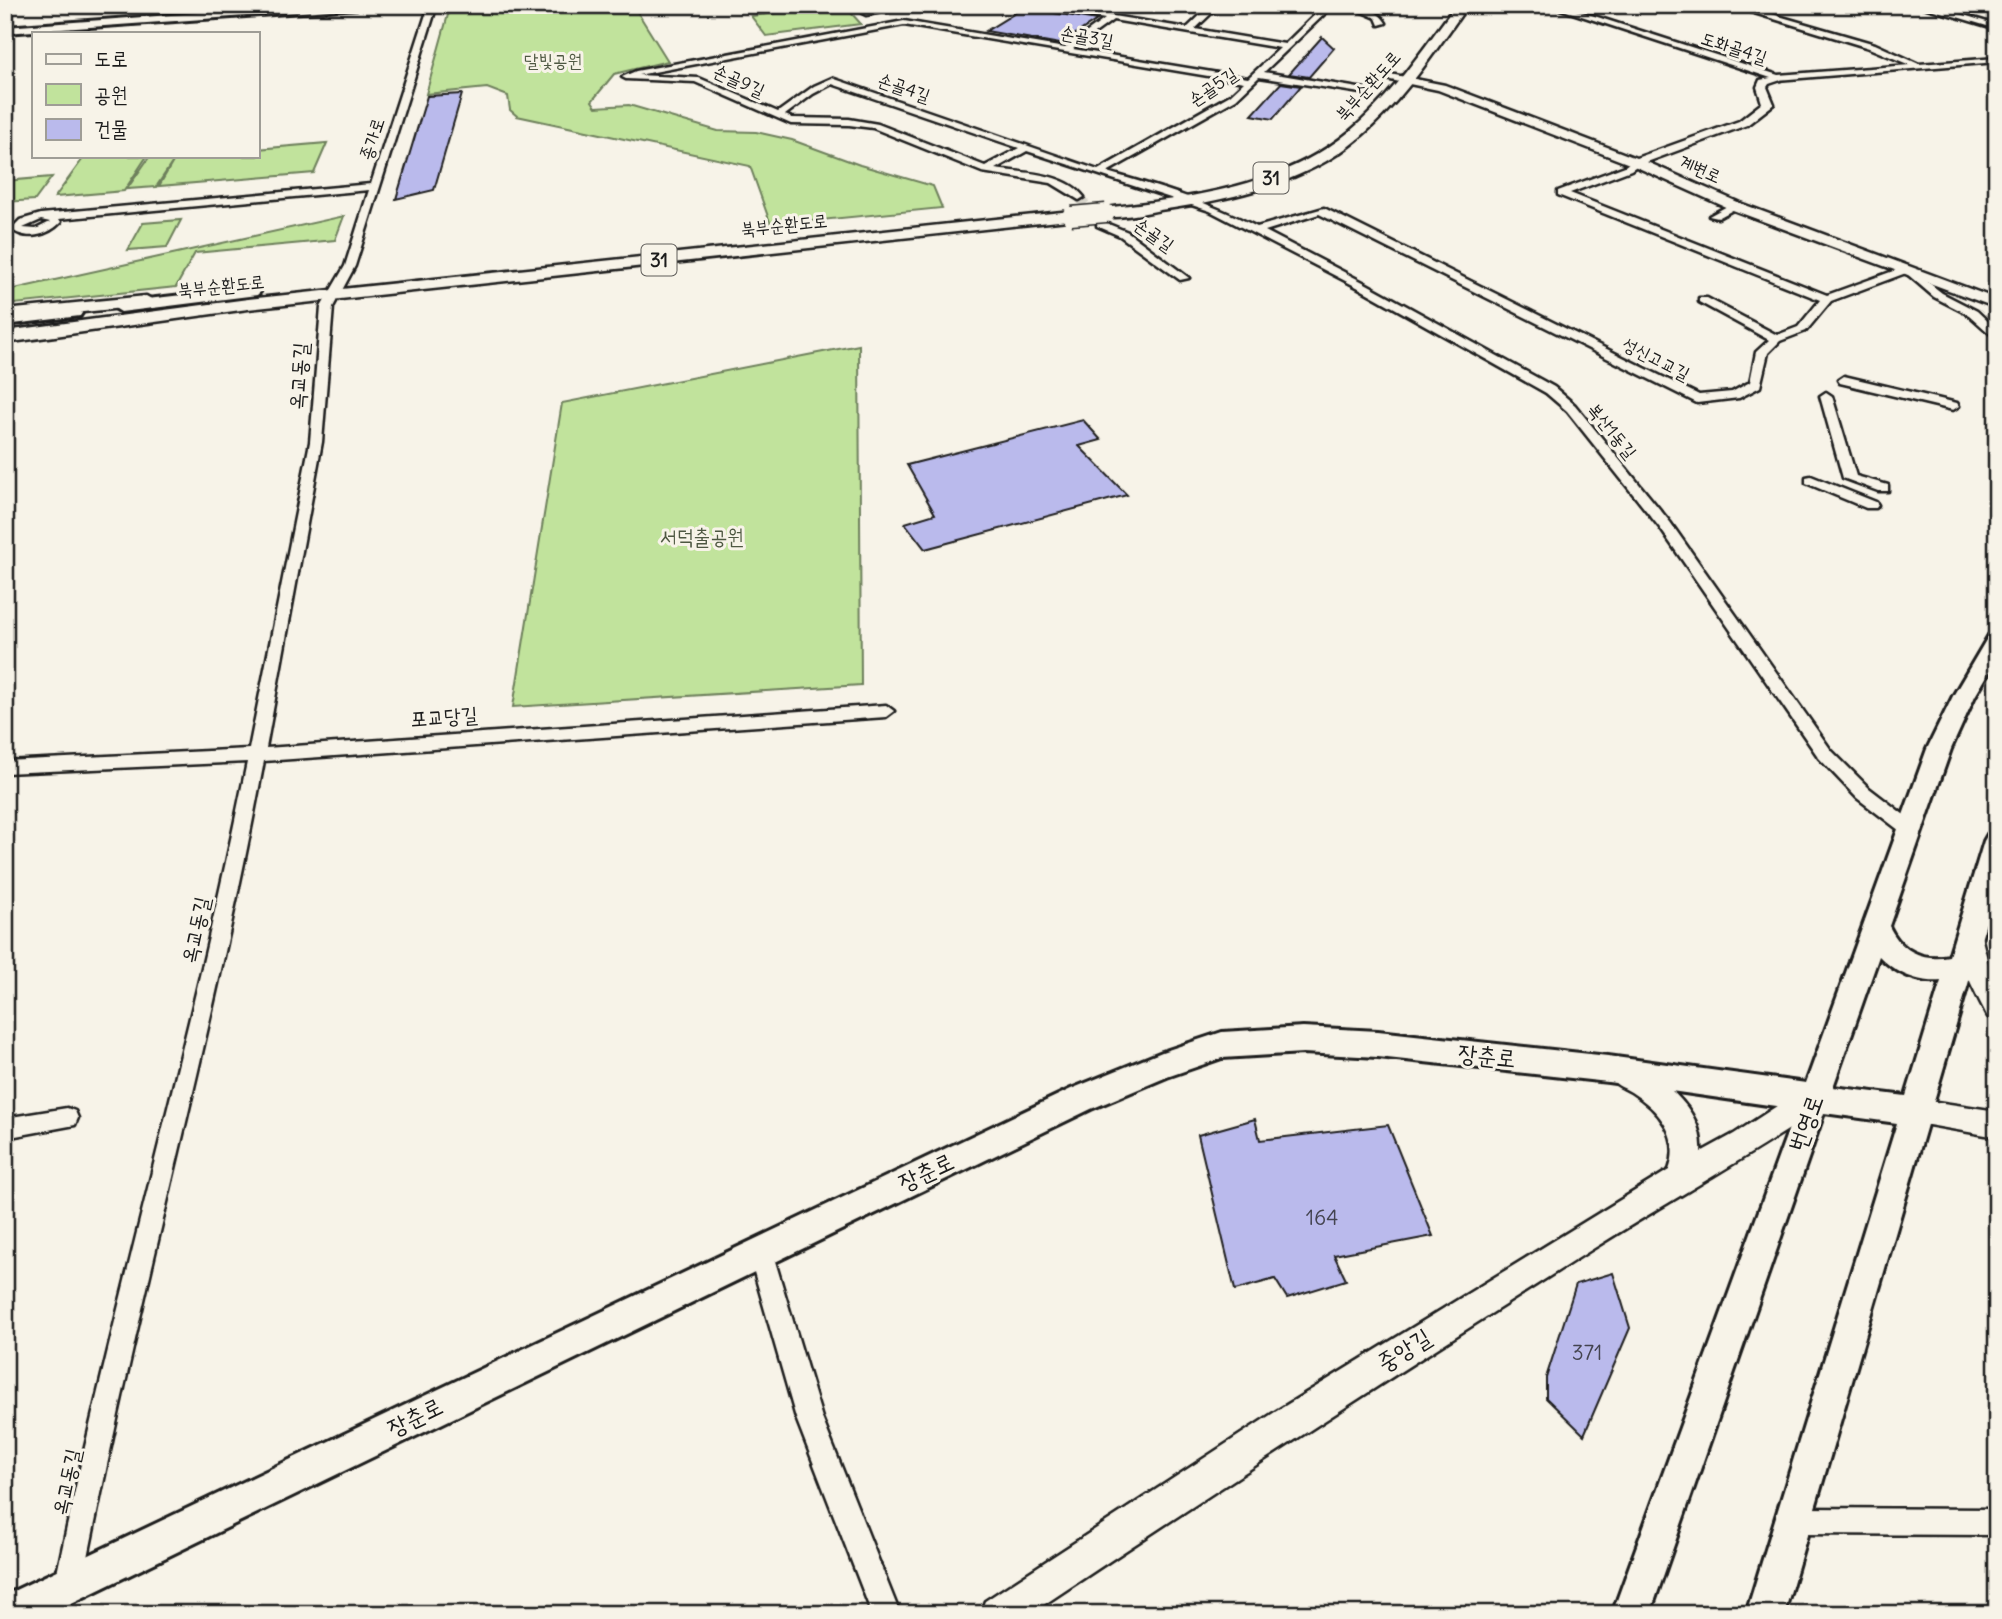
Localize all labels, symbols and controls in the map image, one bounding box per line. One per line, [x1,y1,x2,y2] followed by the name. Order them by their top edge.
[1059,21,1116,53] street label: 손골3길
[1698,26,1771,69] street label: 도화골4길
[32,32,259,158] legend
[94,45,128,72] text: 도로
[1330,46,1405,126] street label: 북부순환도로
[524,49,582,72] park label: 달빛공원
[710,59,769,102] street label: 손골9길
[1184,62,1242,111] street label: 손골5길
[875,68,934,107] street label: 손골4길
[94,81,128,108] text: 공원
[94,115,128,142] text: 건물
[354,115,389,163] street label: 종가로
[1676,149,1725,188] street label: 계변로
[1254,162,1288,194] road number: 31
[740,209,828,240] street label: 북부순환도로
[1130,213,1179,257] street label: 손골길
[642,244,676,276] road number: 31
[177,270,265,301] street label: 북부순환도로
[1619,332,1694,385] street label: 성신고교길
[283,341,314,411] street label: 옥교동길
[1583,398,1642,464] street label: 복산1동길
[660,523,744,550] park label: 서덕출공원
[409,701,479,732] street label: 포교당길
[175,894,216,966] street label: 옥교동길
[1457,1037,1517,1073] street label: 장춘로
[1781,1090,1829,1155] street label: 번영로
[893,1145,958,1197] street label: 장춘로
[1306,1204,1338,1231] house number: 164
[1371,1321,1436,1377] street label: 중앙길
[1572,1339,1602,1366] house number: 371
[382,1390,447,1442] street label: 장춘로
[46,1446,87,1518] street label: 옥교동길

